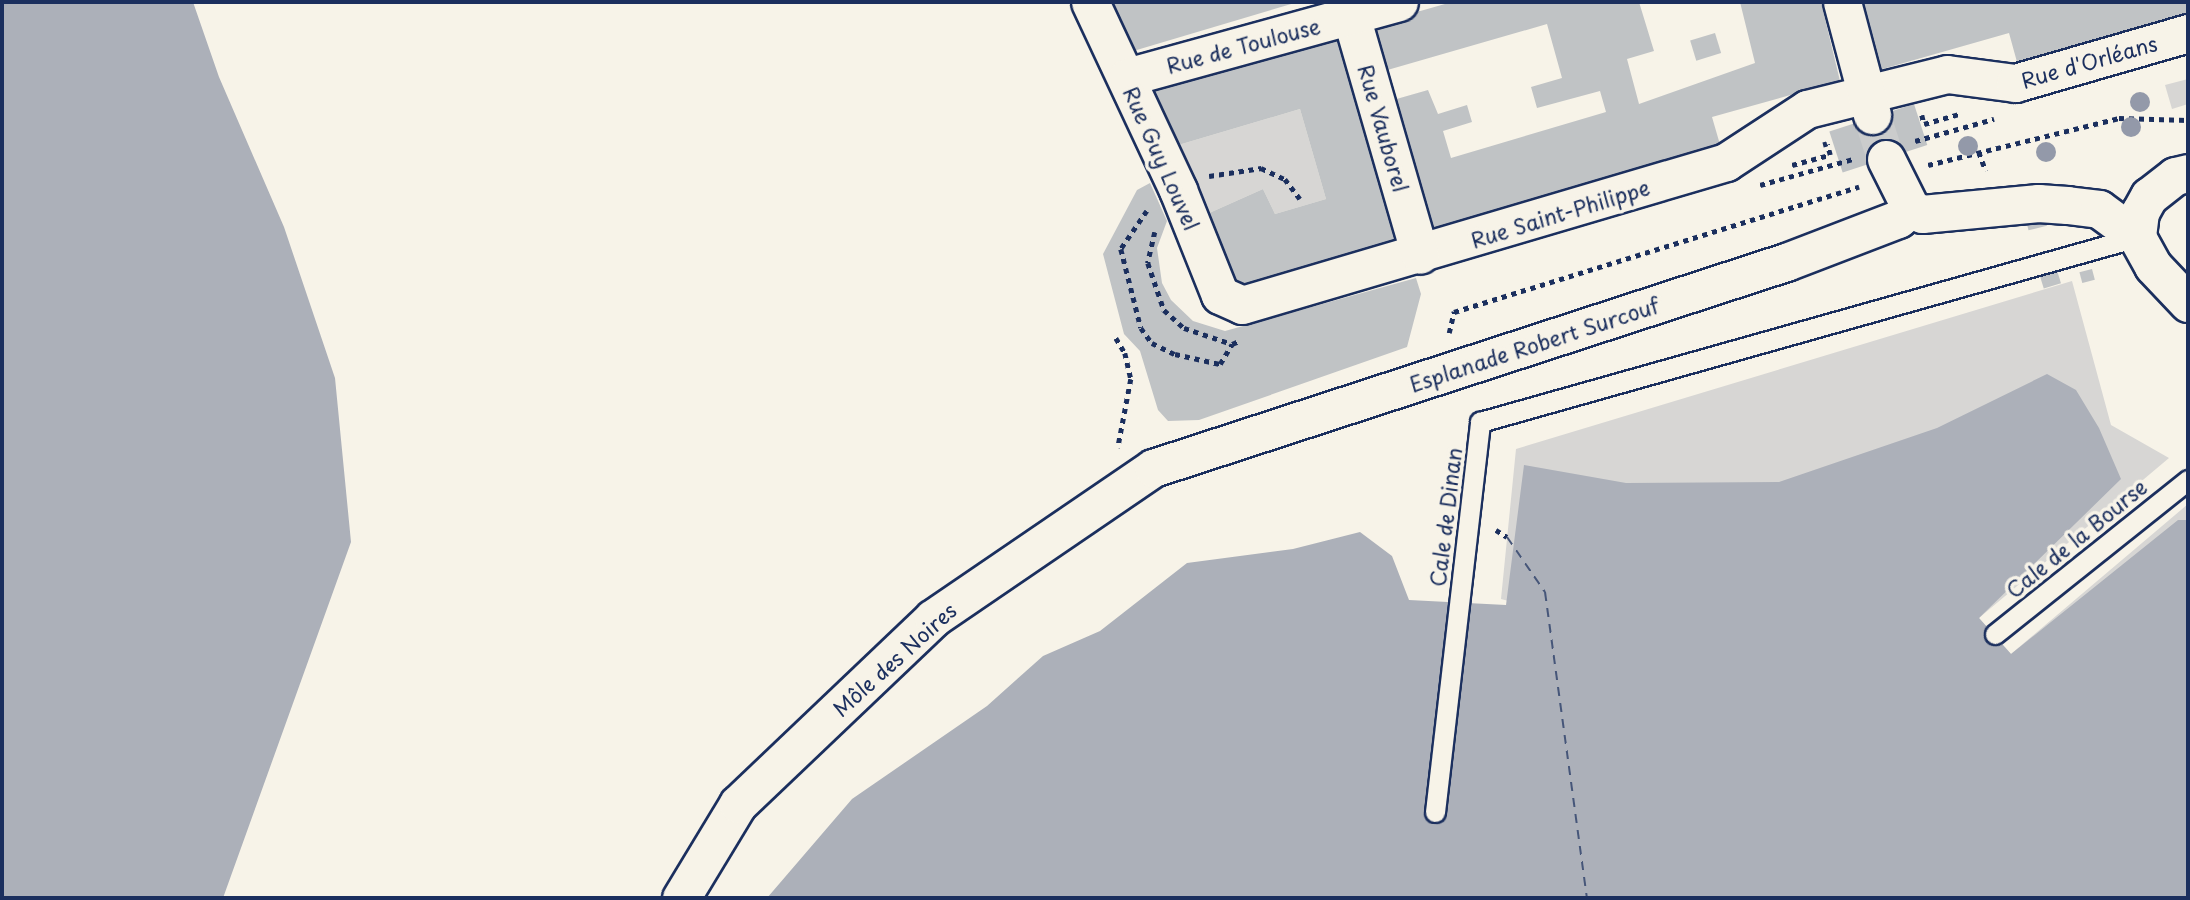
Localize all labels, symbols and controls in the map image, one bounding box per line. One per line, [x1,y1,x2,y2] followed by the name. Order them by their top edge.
[1162,12,1324,78] street label: Rue de Toulouse
[2017,29,2161,93] street label: Rue d'Orléans
[1354,61,1414,195] street label: Rue Vauborel
[1119,82,1205,234] street label: Rue Guy Louvel
[1467,174,1653,252] street label: Rue Saint-Philippe
[1406,292,1662,396] street label: Esplanade Robert Surcouf
[1424,444,1466,590] street label: Cale de Dinan
[1999,472,2153,604] street label: Cale de la Bourse
[826,596,962,722] street label: Môle des Noires

